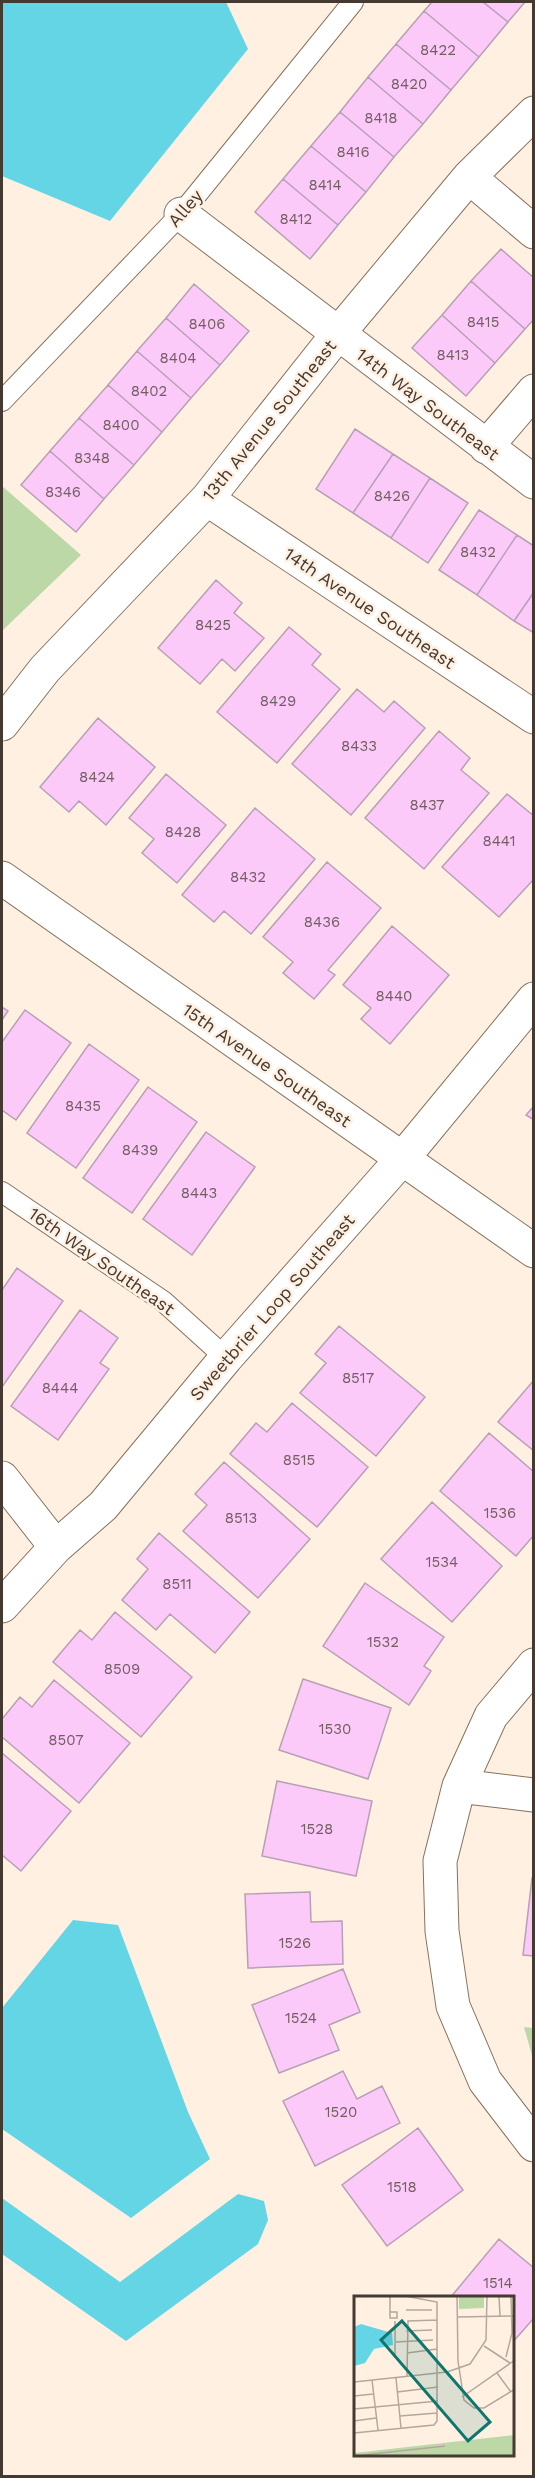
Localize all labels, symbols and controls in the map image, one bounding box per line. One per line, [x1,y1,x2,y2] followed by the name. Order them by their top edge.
[420,41,456,59] house number: 8422
[391,75,427,93] house number: 8420
[364,109,398,127] house number: 8418
[336,143,370,161] house number: 8416
[308,176,342,194] house number: 8414
[163,185,207,231] street label: Alley
[280,210,312,228] house number: 8412
[467,313,499,331] house number: 8415
[189,315,225,333] house number: 8406
[198,335,341,505] street label: 13th Avenue Southeast
[352,343,504,465] street label: 14th Way Southeast
[437,346,469,364] house number: 8413
[160,349,196,367] house number: 8404
[131,382,167,400] house number: 8402
[102,416,140,434] house number: 8400
[74,449,110,467] house number: 8348
[45,483,81,501] house number: 8346
[374,487,410,505] house number: 8426
[281,543,460,673] street label: 14th Avenue Southeast
[460,543,496,561] house number: 8432
[195,616,231,634] house number: 8425
[260,692,296,710] house number: 8429
[341,737,377,755] house number: 8433
[79,768,115,786] house number: 8424
[410,796,444,814] house number: 8437
[165,823,201,841] house number: 8428
[482,832,516,850] house number: 8441
[230,868,266,886] house number: 8432
[304,913,340,931] house number: 8436
[376,987,412,1005] house number: 8440
[179,999,356,1132] street label: 15th Avenue Southeast
[65,1097,101,1115] house number: 8435
[122,1141,158,1159] house number: 8439
[181,1184,217,1202] house number: 8443
[25,1203,179,1320] street label: 16th Way Southeast
[185,1209,359,1405] street label: Sweetbrier Loop Southeast
[342,1369,374,1387] house number: 8517
[42,1379,78,1397] house number: 8444
[283,1451,315,1469] house number: 8515
[484,1504,516,1522] house number: 1536
[225,1509,257,1527] house number: 8513
[426,1553,458,1571] house number: 1534
[162,1575,192,1593] house number: 8511
[367,1633,399,1651] house number: 1532
[104,1660,140,1678] house number: 8509
[319,1720,351,1738] house number: 1530
[48,1731,84,1749] house number: 8507
[301,1820,333,1838] house number: 1528
[279,1934,311,1952] house number: 1526
[285,2009,317,2027] house number: 1524
[325,2103,357,2121] house number: 1520
[387,2178,417,2196] house number: 1518
[483,2274,513,2292] house number: 1514
[354,2296,514,2457] inset map

